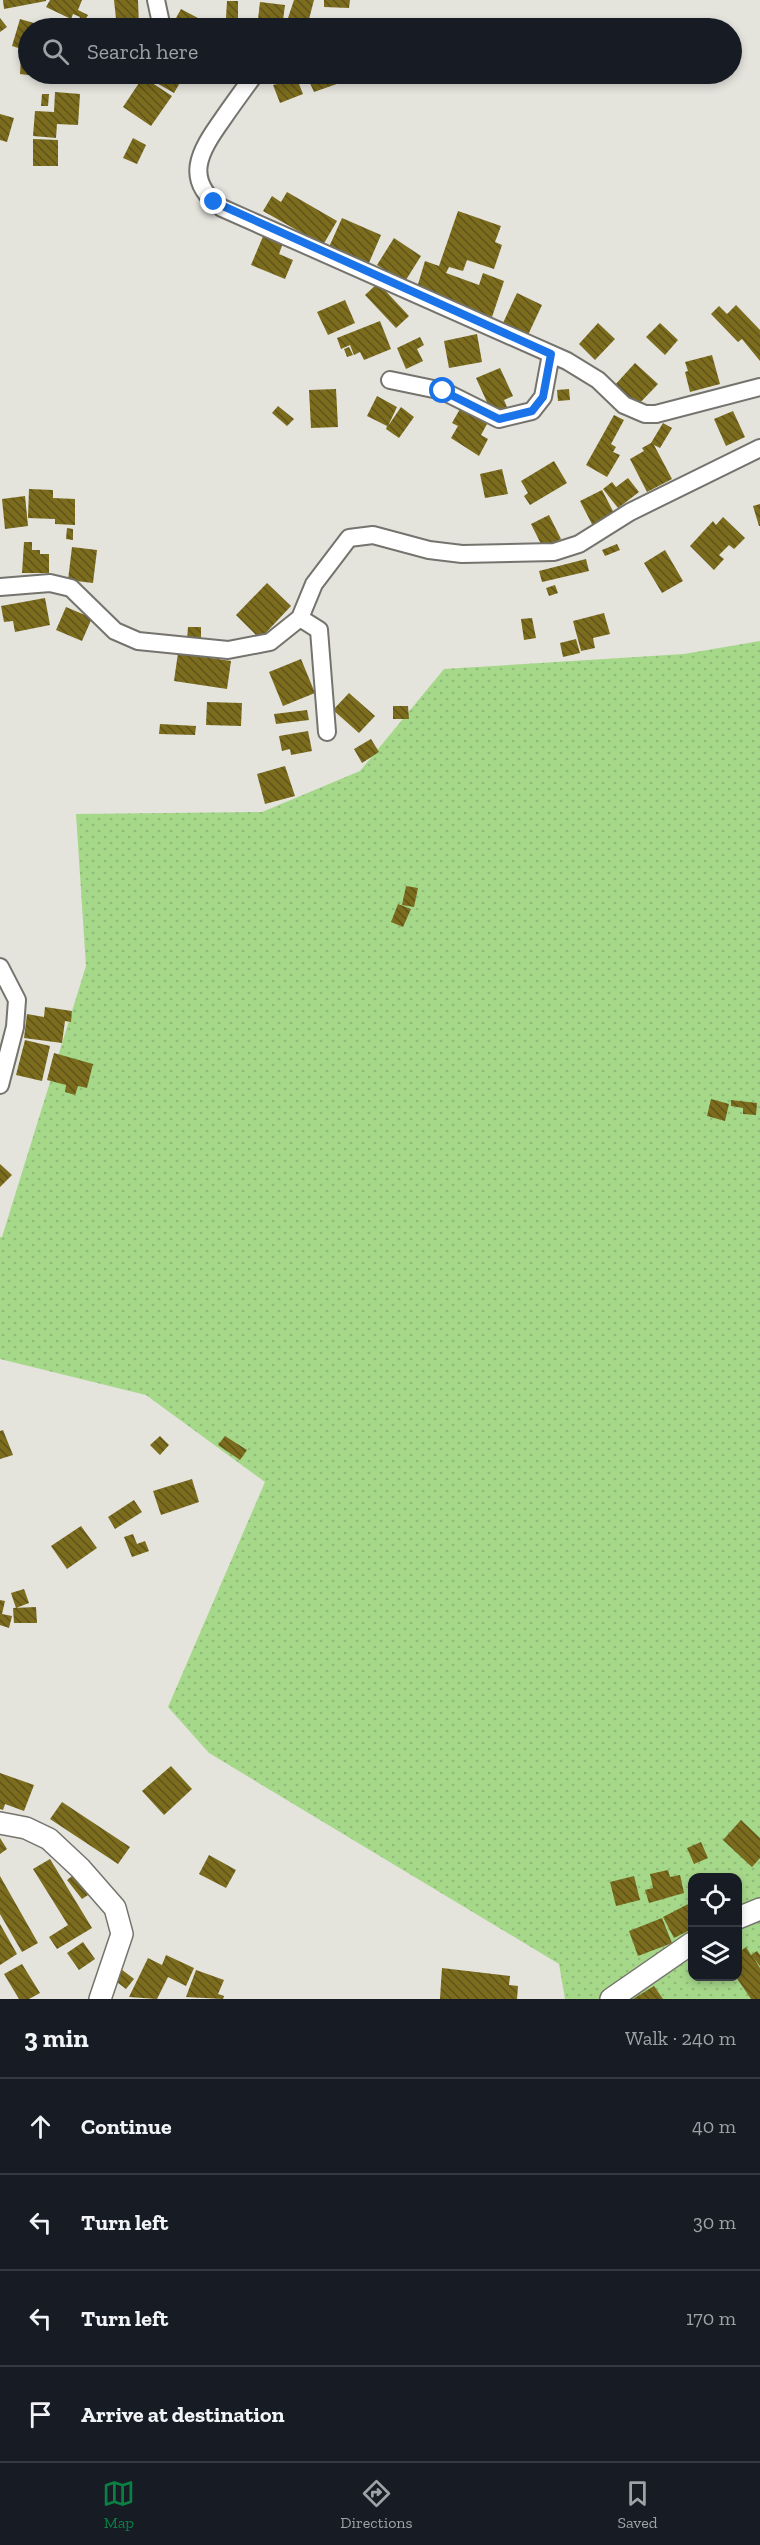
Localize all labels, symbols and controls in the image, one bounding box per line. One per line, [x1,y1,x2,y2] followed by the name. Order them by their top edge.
[18,18,742,84] search box
[39,35,72,68] icon: search
[87,38,198,65] text: Search here
[200,188,226,214] route end
[429,377,455,403] route start
[688,1873,742,1981] map controls
[688,1873,742,1927] button: locate
[688,1927,742,1981] button: layers
[24,2022,89,2054] text: 3 min
[625,2026,736,2050] text: Walk · 240 m
[24,2110,57,2143] icon: ahead
[81,2113,172,2140] text: Continue
[692,2114,736,2138] text: 40 m
[24,2206,57,2239] icon: left
[81,2209,168,2236] text: Turn left
[693,2210,736,2234] text: 30 m
[24,2302,57,2335] icon: left
[81,2305,168,2332] text: Turn left
[686,2306,736,2330] text: 170 m
[24,2398,57,2431] icon: arrive
[81,2401,284,2428] text: Arrive at destination
[102,2477,135,2532] tab: Map
[340,2477,413,2532] tab: Directions
[617,2477,658,2532] tab: Saved

